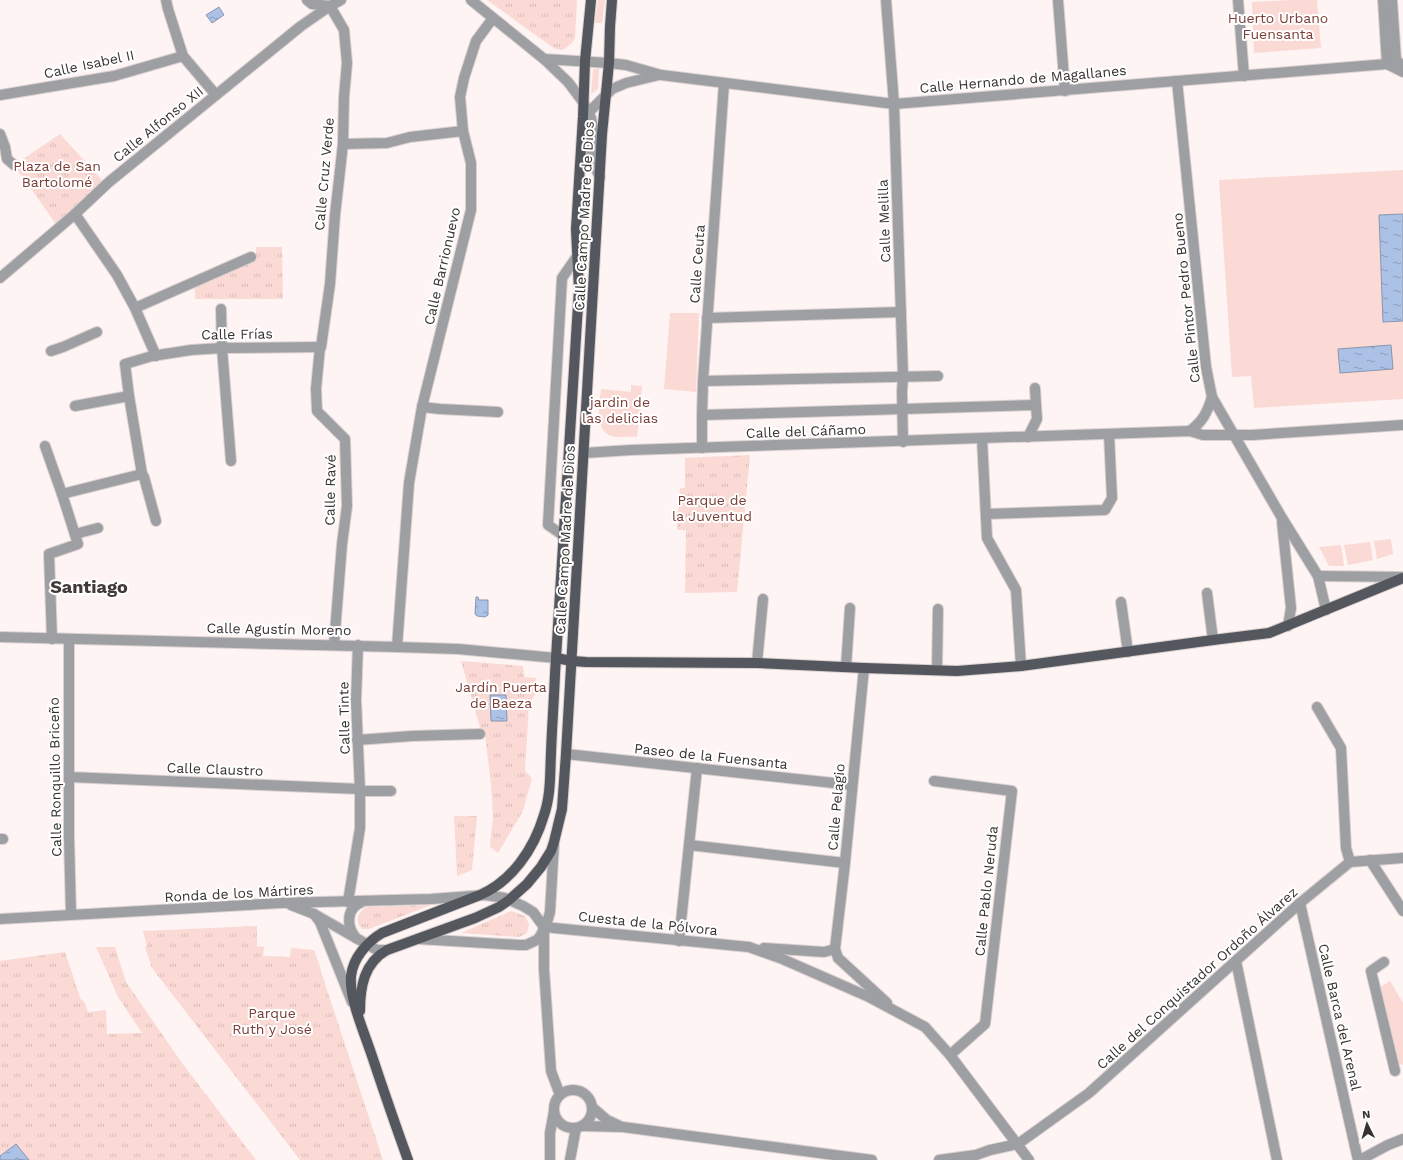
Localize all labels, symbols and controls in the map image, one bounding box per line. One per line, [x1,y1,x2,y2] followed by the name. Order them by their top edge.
[1228,10,1328,42] park label: Huerto Urbano Fuensanta
[42,47,136,81] street label: Calle Isabel II
[919,62,1127,96] street label: Calle Hernando de Magallanes
[110,83,206,165] street label: Calle Alfonso XII
[311,117,337,231] street label: Calle Cruz Verde
[571,121,597,311] street label: Calle Campo Madre de Dios
[13,158,101,190] park label: Plaza de San Bartolomé
[875,179,893,263] street label: Calle Melilla
[421,206,463,326] street label: Calle Barrionuevo
[1169,212,1203,384] street label: Calle Pintor Pedro Bueno
[686,224,708,304] street label: Calle Ceuta
[201,325,273,343] street label: Calle Frías
[582,394,658,426] park label: jardin de las delicias
[746,421,866,441] street label: Calle del Cáñamo
[552,445,578,635] street label: Calle Campo Madre de Dios
[321,454,339,526] street label: Calle Ravé
[672,492,752,524] park label: Parque de la Juventud
[50,576,128,597] district label: Santiago
[206,620,352,638] street label: Calle Agustín Moreno
[455,679,547,711] park label: Jardín Puerta de Baeza
[335,681,353,755] street label: Calle Tinte
[46,697,64,857] street label: Calle Ronquillo Briceño
[633,740,789,772] street label: Paseo de la Fuensanta
[166,759,264,779] street label: Calle Claustro
[824,763,848,851] street label: Calle Pelagio
[971,825,1001,957] street label: Calle Pablo Neruda
[164,881,314,905] street label: Ronda de los Mártires
[1093,884,1301,1072] street label: Calle del Conquistador Ordoño Álvarez
[577,908,719,938] street label: Cuesta de la Pólvora
[1315,942,1365,1093] street label: Calle Barca del Arenal
[232,1005,312,1037] park label: Parque Ruth y José
[1347,1104,1387,1144] north arrow
[1362,1108,1371,1121] text: N

